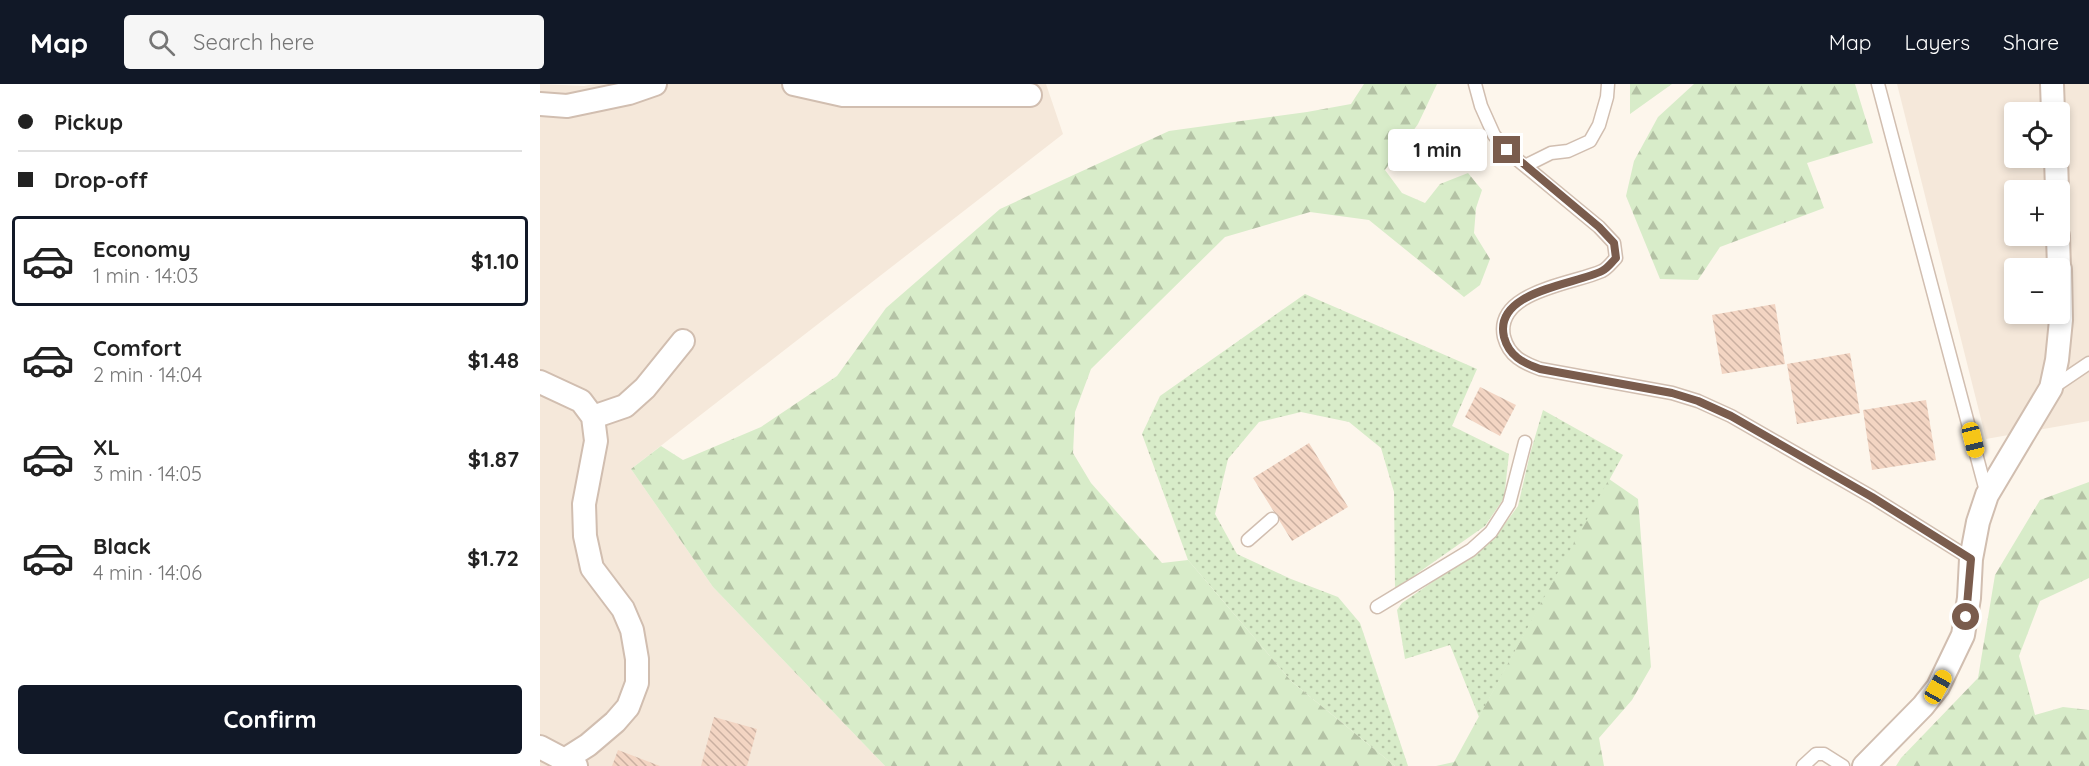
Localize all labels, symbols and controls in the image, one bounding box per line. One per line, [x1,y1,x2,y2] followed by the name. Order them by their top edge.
[124,15,544,69] search box
[30,25,88,60] text: Map
[145,26,178,59] icon: search
[193,28,315,56] text: Search here
[1829,29,1872,55] text: Map
[1905,29,1970,55] text: Layers
[2003,29,2059,55] text: Share
[2004,102,2070,324] map controls
[2004,102,2070,168] button: locate
[54,108,123,136] text: Pickup
[1387,129,1486,171] callout: 1 min
[1493,136,1520,163] route end
[1413,137,1462,162] text: 1 min
[54,166,148,194] text: Drop-off
[2004,180,2070,246] button: +
[21,234,75,288] icon: car
[93,235,191,263] text: Economy
[471,247,519,275] text: $1.10
[2004,258,2070,324] button: −
[93,263,199,288] text: 1 min · 14:03
[21,333,75,387] icon: car
[93,334,182,362] text: Comfort
[467,346,519,374] text: $1.48
[93,362,202,387] text: 2 min · 14:04
[1960,420,1986,460] car
[21,432,75,486] icon: car
[93,433,120,461] text: XL
[468,445,519,473] text: $1.87
[93,461,202,486] text: 3 min · 14:05
[21,531,75,585] icon: car
[93,532,151,560] text: Black
[467,544,519,572] text: $1.72
[93,560,202,585] text: 4 min · 14:06
[1952,603,1979,630] route start
[1921,667,1955,707] car
[18,685,522,754] button: Confirm

